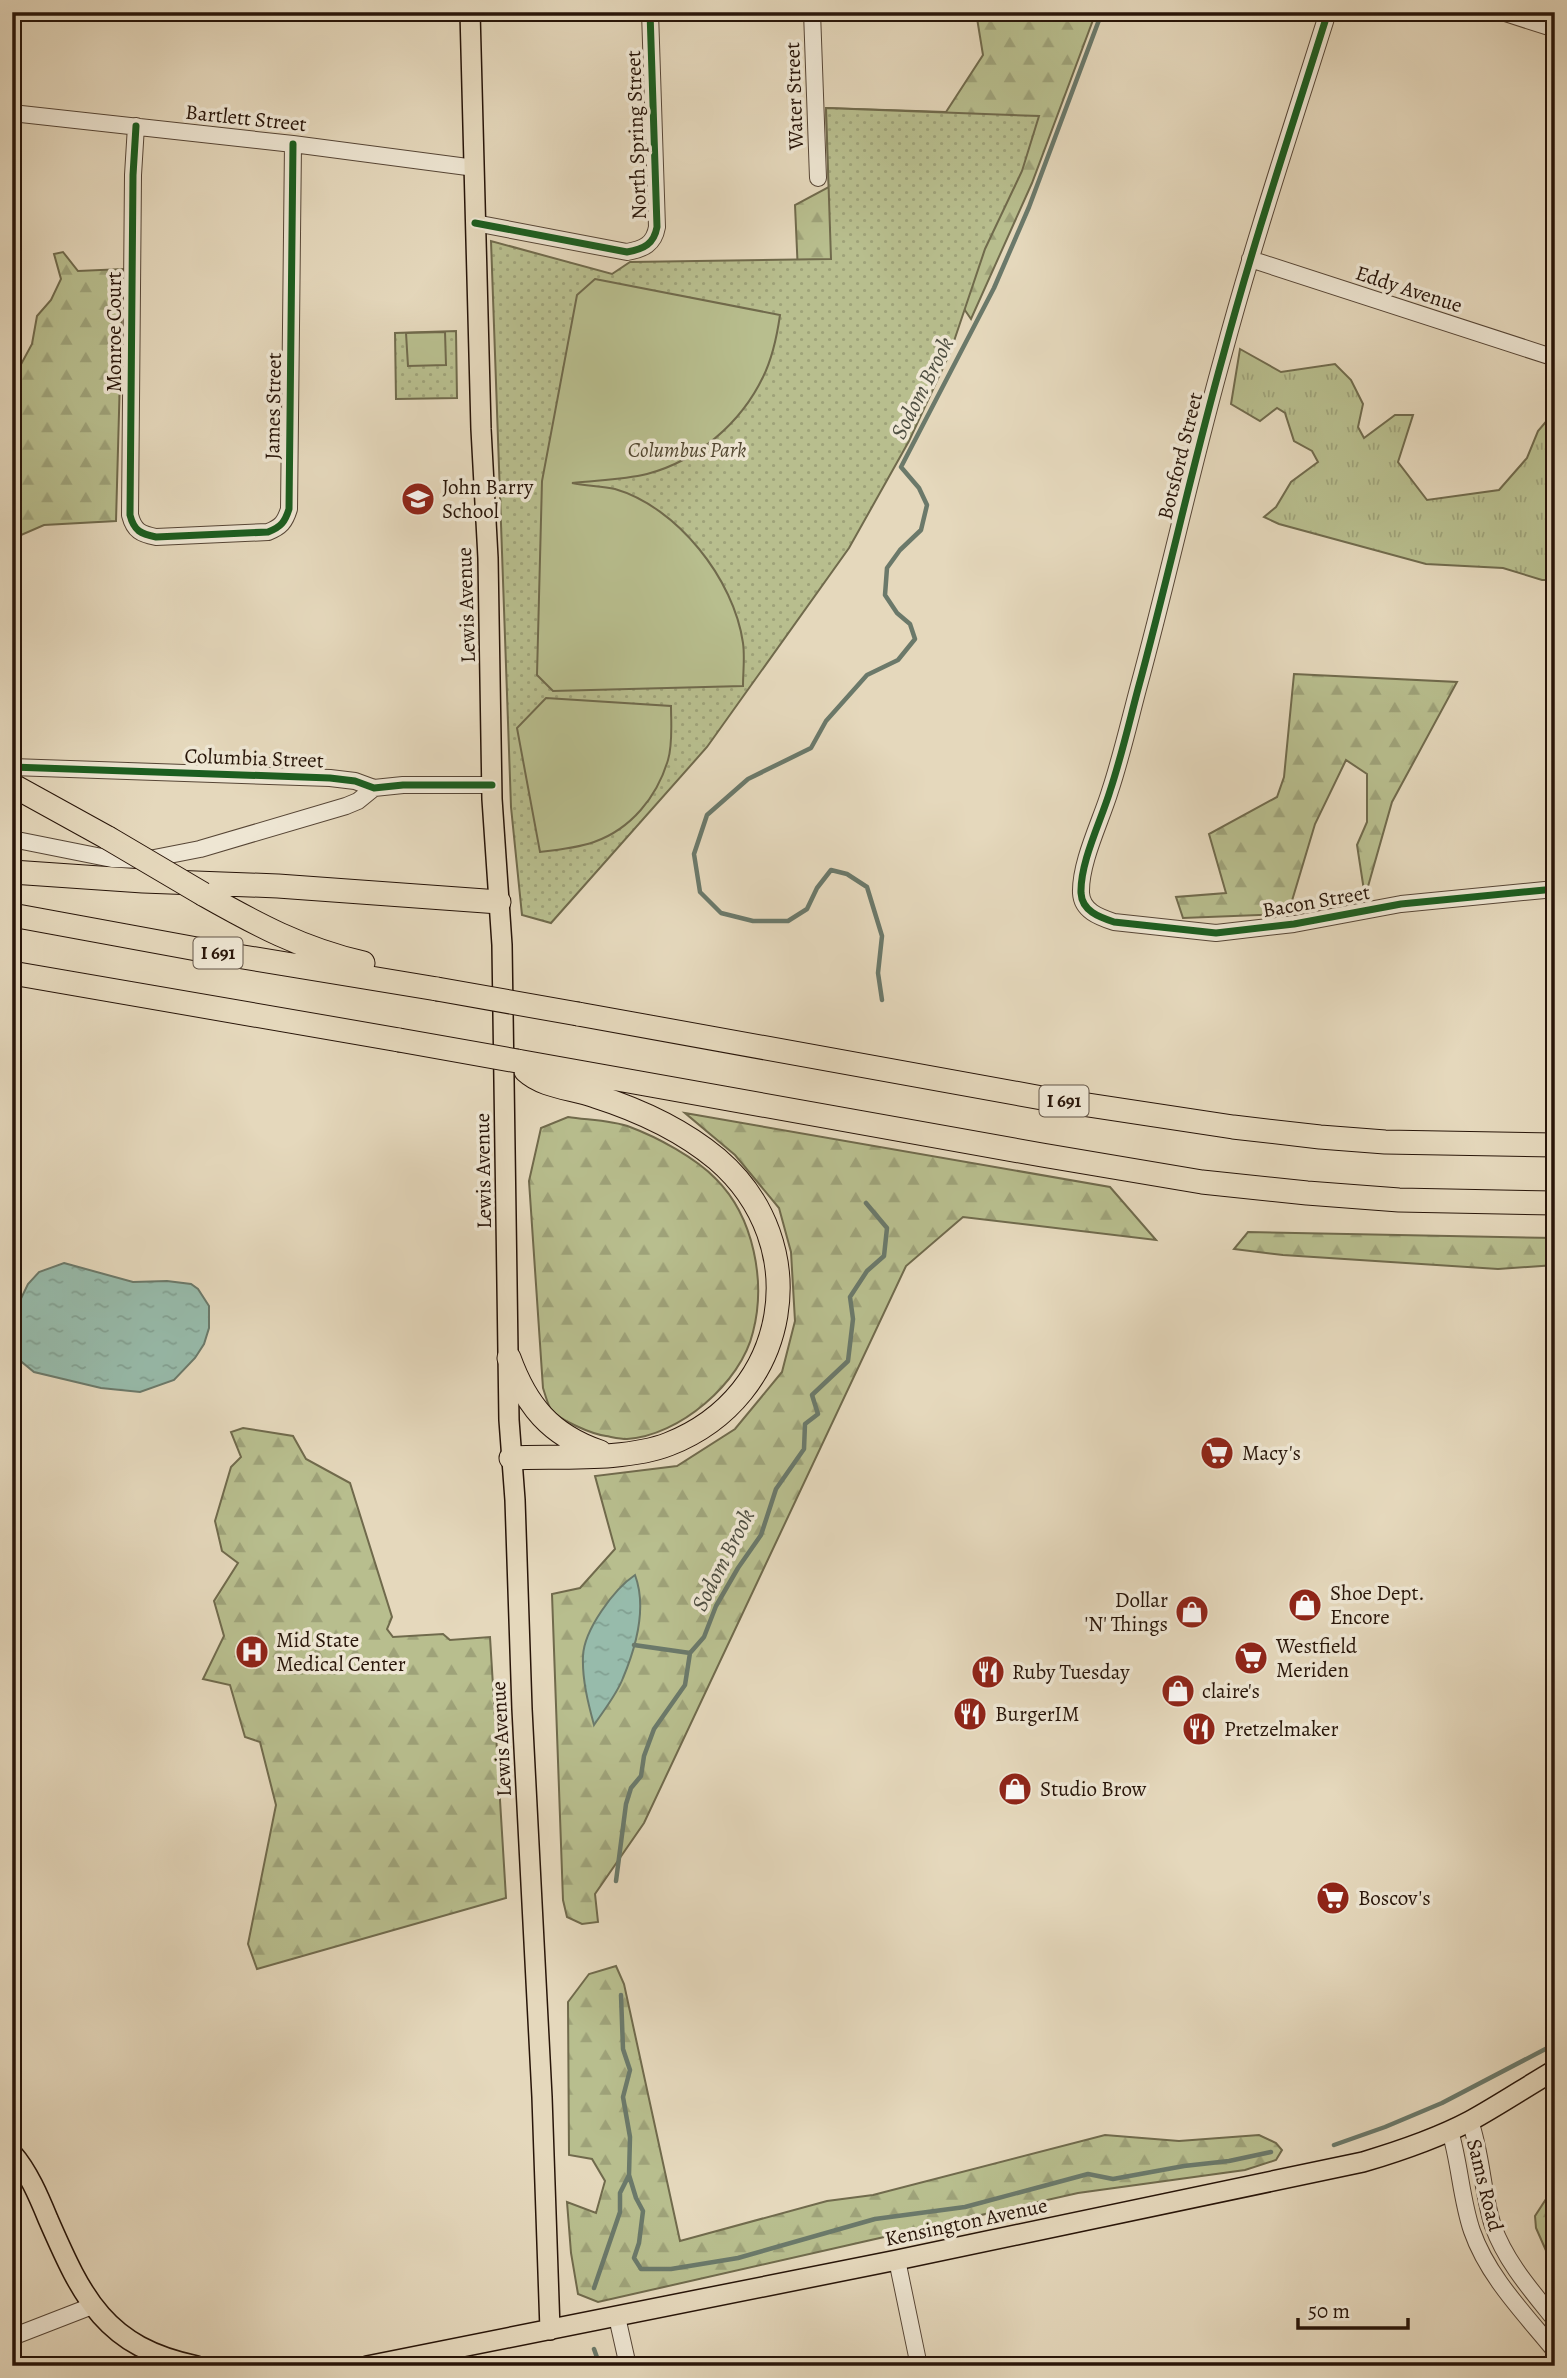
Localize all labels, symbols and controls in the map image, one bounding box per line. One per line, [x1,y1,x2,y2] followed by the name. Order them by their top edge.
[778,42,810,151] street label: Water Street
[619,50,653,220] street label: North Spring Street
[184,98,308,138] street label: Bartlett Street
[1352,259,1466,319] street label: Eddy Avenue
[100,272,128,392] street label: Monroe Court
[883,332,961,444] water label: Sodom Brook
[258,352,288,460] street label: James Street
[1151,389,1209,522] street label: Botsford Street
[628,436,746,464] park label: Columbus Park
[442,473,534,525] place label: John Barry School
[399,480,437,518] school or university icon: John Barry School
[450,547,482,663] street label: Lewis Avenue
[184,742,324,774] street label: Columbia Street
[1260,878,1372,924] street label: Bacon Street
[194,937,242,968] road number: I 691
[1040,1086,1088,1116] road number: I 691
[468,1113,498,1229] street label: Lewis Avenue
[1198,1434,1236,1472] supermarket icon: Macy's
[1242,1439,1301,1467] place label: Macy's
[684,1504,762,1616] water label: Sodom Brook
[1330,1579,1425,1631] place label: Shoe Dept. Encore
[1085,1586,1168,1638] place label: Dollar 'N' Things
[1286,1586,1324,1624] shop icon: Shoe Dept. Encore
[1173,1593,1211,1631] shop icon: Dollar 'N' Things
[276,1626,406,1678] place label: Mid State Medical Center
[1275,1632,1358,1684] place label: Westfield Meriden
[233,1633,271,1671] hospital icon: Mid State Medical Center
[1232,1639,1270,1677] supermarket icon: Westfield Meriden
[969,1653,1007,1691] restaurant icon: Ruby Tuesday
[1012,1658,1130,1686] place label: Ruby Tuesday
[1159,1672,1197,1710] shop icon: claire's
[1202,1677,1260,1705] place label: claire's
[484,1680,518,1798] street label: Lewis Avenue
[951,1695,989,1733] restaurant icon: BurgerIM
[995,1700,1080,1728] place label: BurgerIM
[1180,1710,1218,1748] restaurant icon: Pretzelmaker
[1224,1715,1338,1743] place label: Pretzelmaker
[996,1770,1034,1808] shop icon: Studio Brow
[1040,1775,1147,1803] place label: Studio Brow
[1314,1879,1352,1917] supermarket icon: Boscov's
[1358,1884,1431,1912] place label: Boscov's
[1460,2136,1510,2235] street label: Sams Road
[882,2191,1050,2253] street label: Kensington Avenue
[1298,2287,1408,2331] scale bar
[1308,2297,1350,2325] text: 50 m

